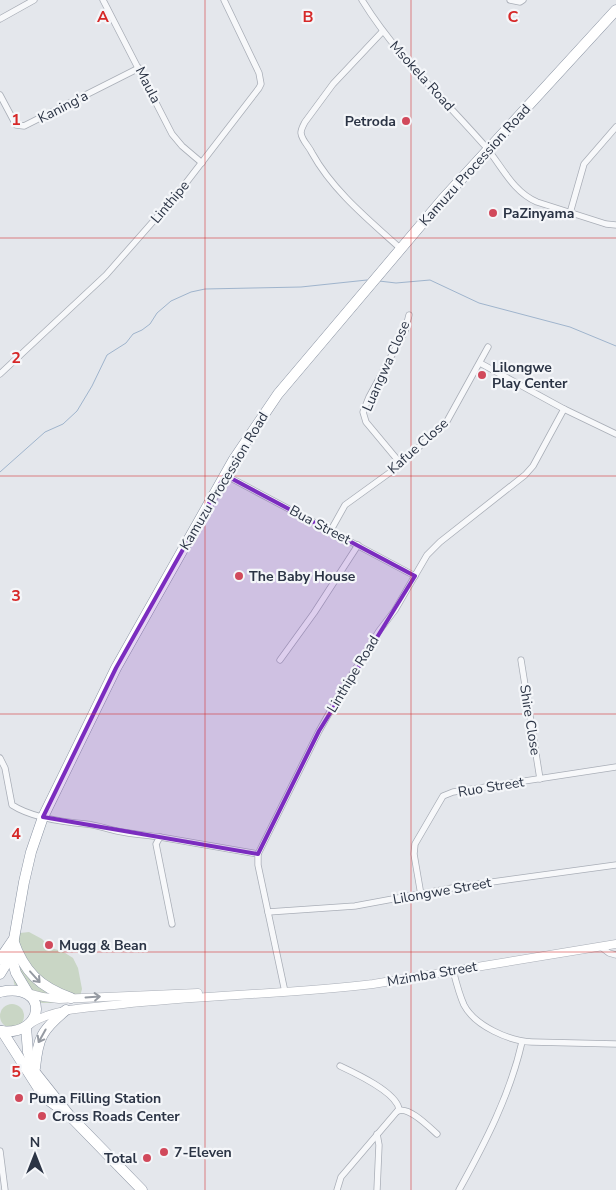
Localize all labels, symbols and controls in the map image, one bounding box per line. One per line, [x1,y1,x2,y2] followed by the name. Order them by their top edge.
[97,6,109,28] text: A
[302,6,314,28] text: B
[508,6,519,28] text: C
[385,37,459,115] street label: Msokela Road
[131,63,165,107] street label: Maula
[35,86,91,128] street label: Kaning'a
[415,100,535,230] street label: Kamuzu Procession Road
[11,109,21,131] text: 1
[345,112,396,131] place label: Petroda
[400,115,412,127] marker: Petroda
[146,177,194,227] street label: Linthipe
[503,204,574,223] place label: PaZinyama
[487,207,499,219] marker: PaZinyama
[358,318,414,414] street label: Luangwa Close
[11,347,21,369] text: 2
[492,358,568,393] place label: Lilongwe Play Center
[476,369,488,381] marker: Lilongwe Play Center
[175,408,273,554] street label: Kamuzu Procession Road
[384,414,452,478] street label: Kafue Close
[286,501,354,549] street label: Bua Street
[249,567,356,586] place label: The Baby House
[233,570,245,582] marker: The Baby House
[11,585,21,607] text: 3
[323,632,383,716] street label: Linthipe Road
[515,683,545,757] street label: Shire Close
[457,772,526,802] street label: Ruo Street
[11,823,21,845] text: 4
[391,873,493,909] street label: Lilongwe Street
[59,936,147,955] place label: Mugg & Bean
[43,939,55,951] marker: Mugg & Bean
[386,957,479,991] street label: Mzimba Street
[29,971,40,984] one-way arrow
[85,992,101,1001] one-way arrow
[37,1029,47,1044] one-way arrow
[11,1061,21,1083] text: 5
[29,1089,161,1108] place label: Puma Filling Station
[13,1092,25,1104] marker: Puma Filling Station
[52,1107,180,1126] place label: Cross Roads Center
[36,1110,48,1122] marker: Cross Roads Center
[10,1130,60,1180] north arrow
[30,1133,40,1152] text: N
[174,1143,232,1162] place label: 7-Eleven
[158,1146,170,1158] marker: 7-Eleven
[104,1149,138,1168] place label: Total
[141,1152,153,1164] marker: Total

